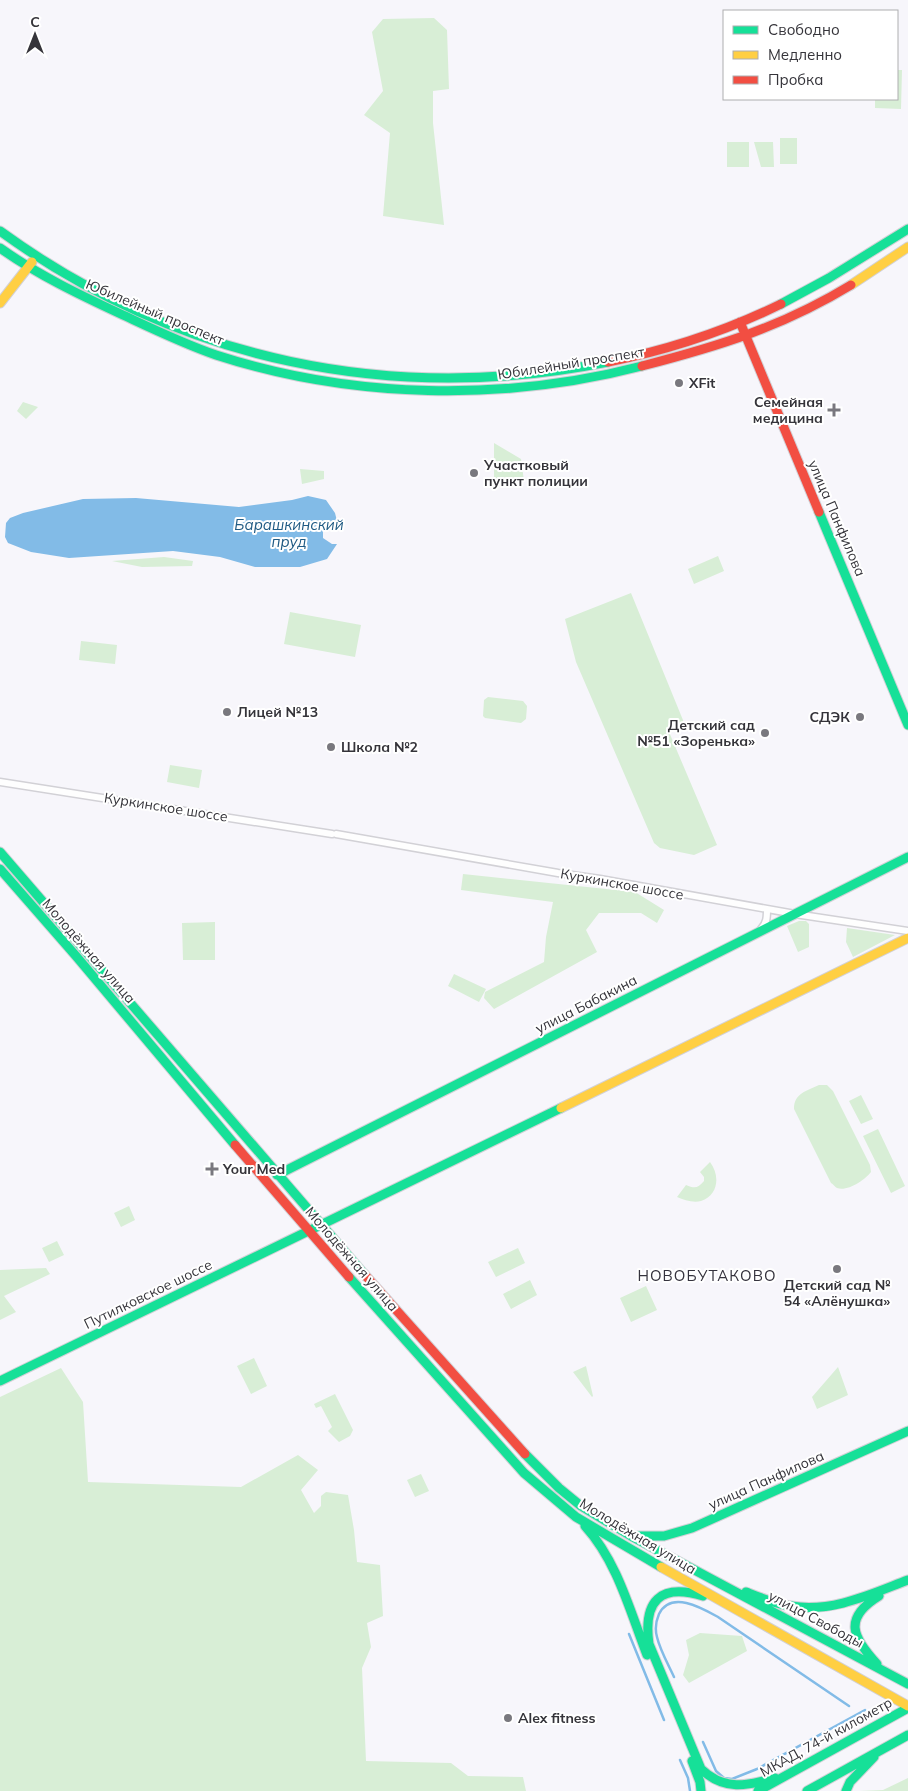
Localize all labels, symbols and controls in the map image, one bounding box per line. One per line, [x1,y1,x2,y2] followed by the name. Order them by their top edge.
[10,10,60,60] north arrow
[723,10,898,100] legend
[30,13,40,31] text: С
[768,20,840,39] text: Свободно
[768,45,842,64] text: Медленно
[768,70,823,89] text: Пробка
[83,275,227,349] street label: Юбилейный проспект
[496,342,646,383] street label: Юбилейный проспект
[688,374,716,392] place label: XFit
[673,377,685,389] marker: XFit
[753,393,823,427] place label: Семейная медицина
[827,403,841,417] marker: Семейная медицина
[483,456,588,490] place label: Участковый пункт полиции
[804,457,870,579] street label: улица Панфилова
[468,467,480,479] marker: Участковый пункт полиции
[234,515,344,551] water label: Барашкинский пруд
[237,703,318,721] place label: Лицей №13
[221,706,233,718] marker: Лицей №13
[809,708,850,726] place label: СДЭК
[854,711,866,723] marker: СДЭК
[637,716,755,750] place label: Детский сад №51 «Зоренька»
[759,727,771,739] marker: Детский сад №51 «Зоренька»
[341,738,418,756] place label: Школа №2
[325,741,337,753] marker: Школа №2
[103,788,229,826] street label: Куркинское шоссе
[559,864,685,904] street label: Куркинское шоссе
[39,895,139,1007] street label: Молодёжная улица
[532,971,640,1037] street label: улица Бабакина
[222,1160,285,1178] place label: Your Med
[205,1162,219,1176] marker: Your Med
[302,1203,402,1315] street label: Молодёжная улица
[81,1255,215,1333] street label: Путилковское шоссе
[831,1263,843,1275] marker: Детский сад № 54 «Алёнушка»
[638,1266,776,1285] district label: НОВОБУТАКОВО
[784,1276,891,1310] place label: Детский сад № 54 «Алёнушка»
[705,1446,827,1514] street label: улица Панфилова
[576,1494,700,1578] street label: Молодёжная улица
[765,1586,867,1652] street label: улица Свободы
[757,1693,895,1781] street label: МКАД, 74-й километр
[518,1709,596,1727] place label: Alex fitness
[502,1712,514,1724] marker: Alex fitness

